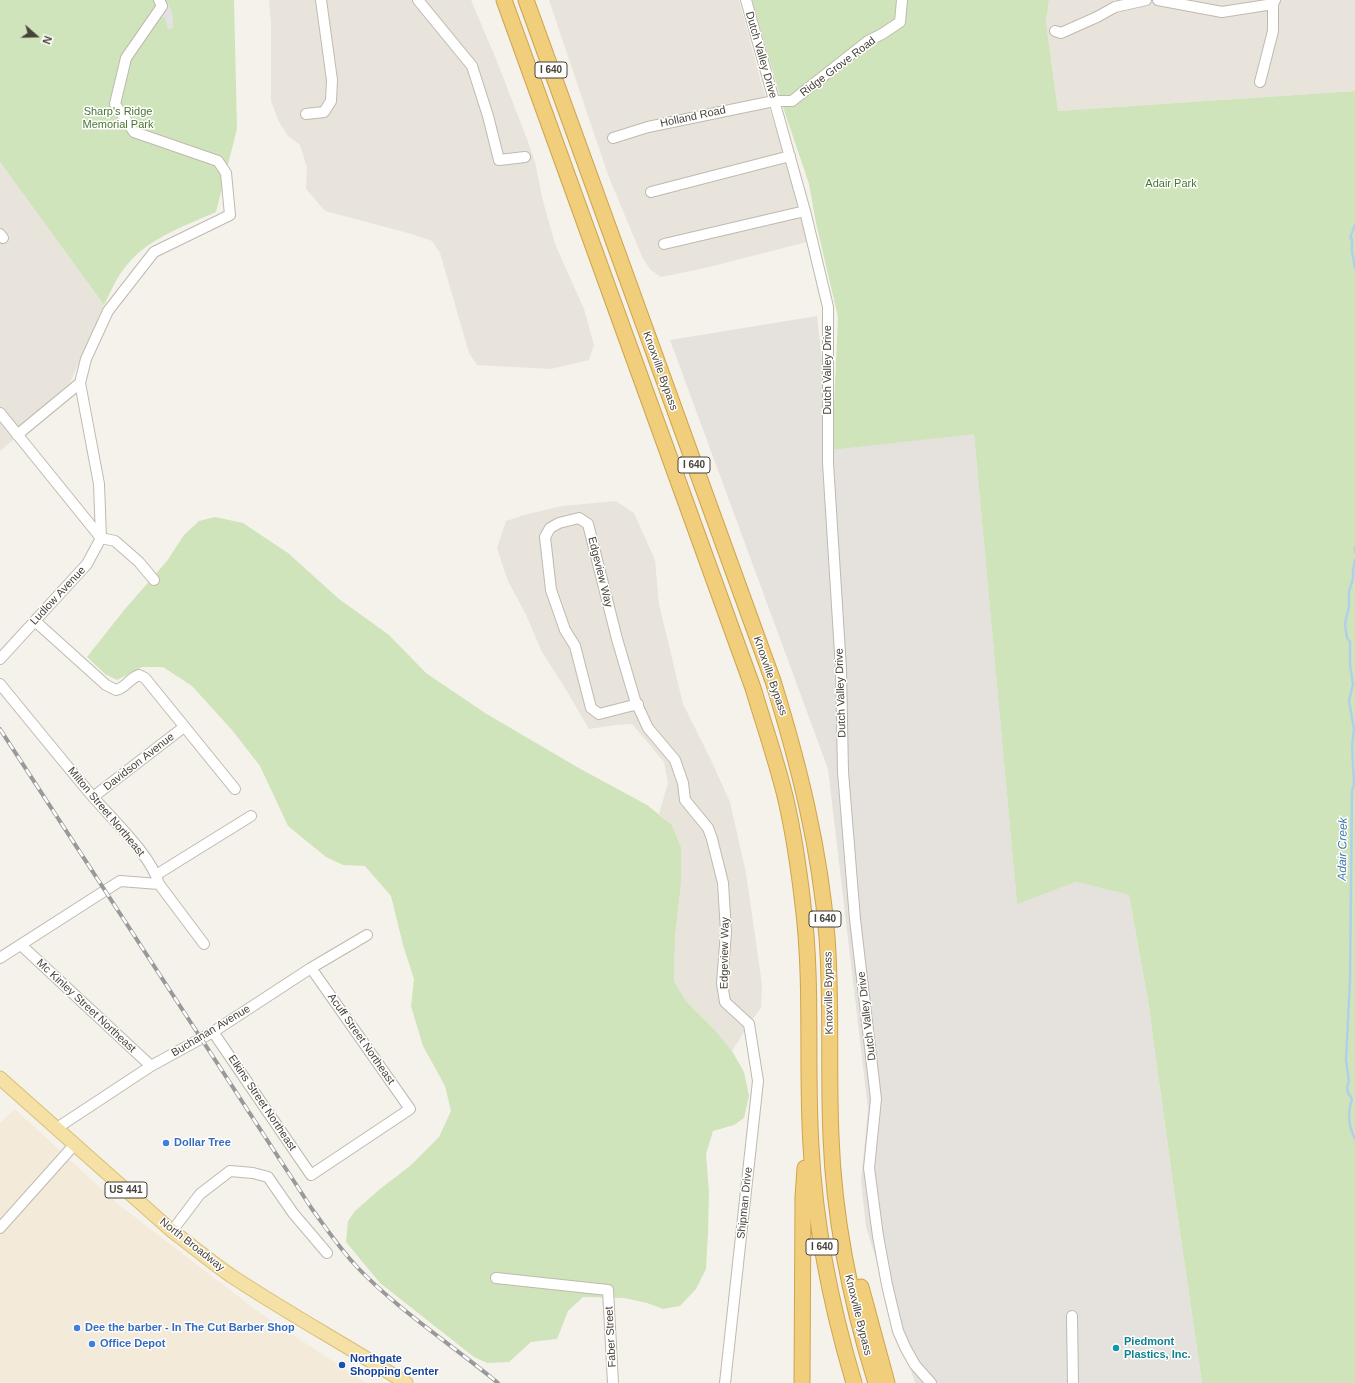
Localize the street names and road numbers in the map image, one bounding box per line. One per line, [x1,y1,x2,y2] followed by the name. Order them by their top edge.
[742,10,780,100] street label: Dutch Valley Drive
[798,34,878,100] street label: Ridge Grove Road
[535,62,567,78] road number: I 640
[659,104,727,130] street label: Holland Road
[821,325,835,415] street label: Dutch Valley Drive
[640,330,680,412] street label: Knoxville Bypass
[678,457,710,473] road number: I 640
[585,535,615,609] street label: Edgeview Way
[28,564,88,628] street label: Ludlow Avenue
[750,635,790,717] street label: Knoxville Bypass
[833,648,849,738] street label: Dutch Valley Drive
[101,730,177,794] street label: Davidson Avenue
[65,765,147,859] street label: Milton Street Northeast
[809,911,841,927] road number: I 640
[718,917,732,989] street label: Edgeview Way
[822,951,836,1035] street label: Knoxville Bypass
[34,957,138,1055] street label: Mc Kinley Street Northeast
[855,971,879,1061] street label: Dutch Valley Drive
[325,991,397,1087] street label: Acuff Street Northeast
[169,1002,253,1060] street label: Buchanan Avenue
[225,1053,299,1153] street label: Elkins Street Northeast
[735,1166,755,1240] street label: Shipman Drive
[105,1182,147,1198] road number: US 441
[157,1216,227,1274] street label: North Broadway
[806,1239,838,1255] road number: I 640
[842,1273,874,1357] street label: Knoxville Bypass
[603,1306,619,1368] street label: Faber Street

